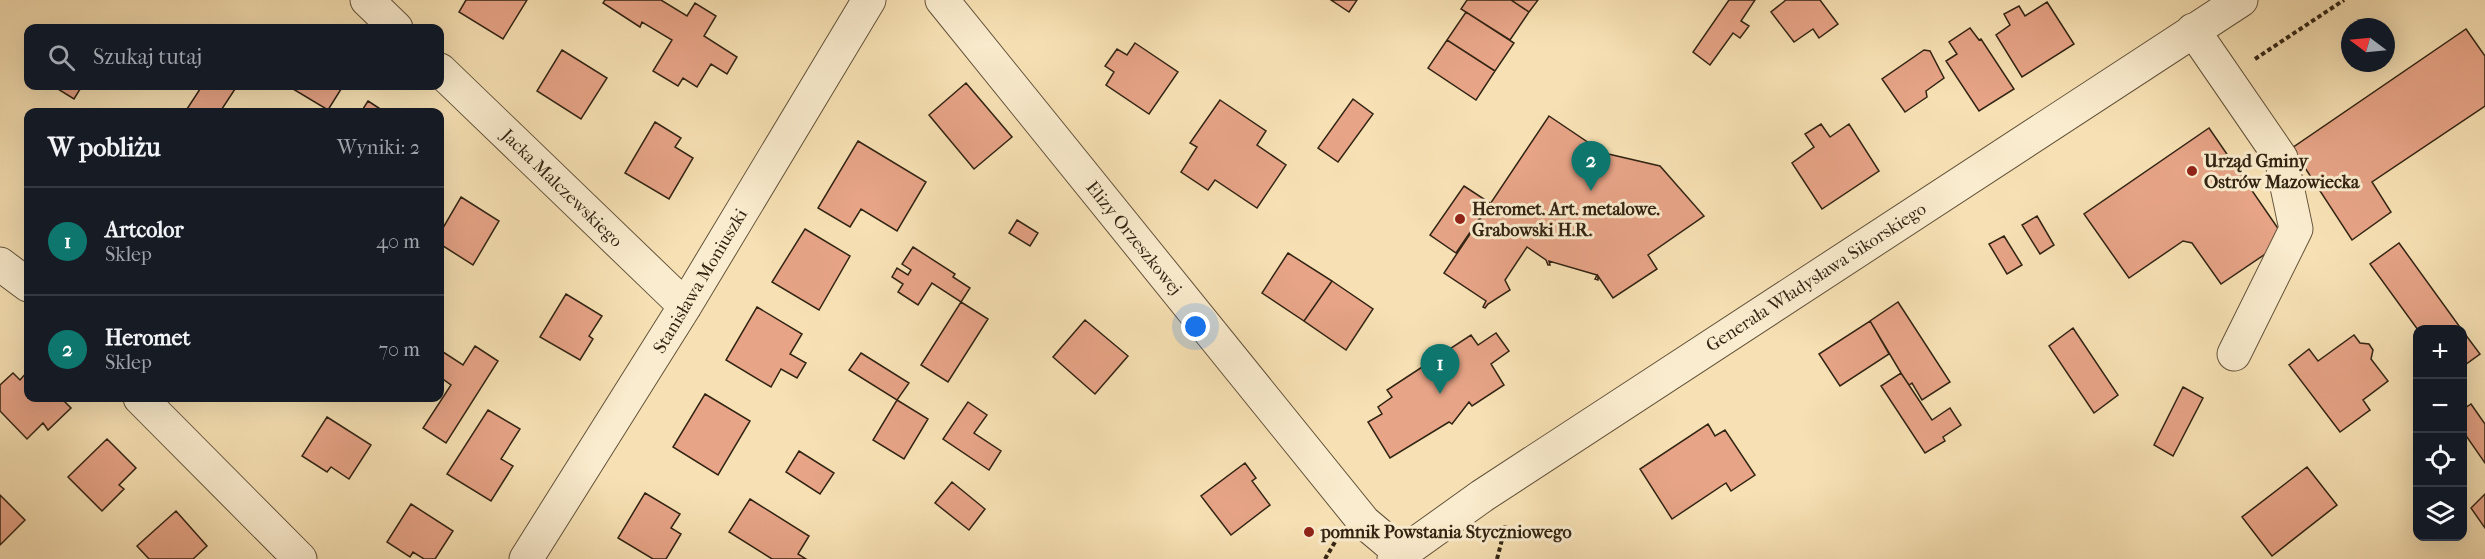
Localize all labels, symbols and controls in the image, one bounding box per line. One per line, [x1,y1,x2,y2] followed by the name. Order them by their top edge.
[2341,18,2395,72] north arrow
[24,24,444,90] search box
[45,41,78,74] icon: search
[93,44,202,70] text: Szukaj tutaj
[495,124,627,252] street label: Jacka Malczewskiego
[48,132,161,163] text: W pobliżu
[337,136,420,159] text: Wyniki: 2
[1572,142,1610,191] pin: 2
[2203,151,2360,193] place label: Urząd Gminy Ostrów Mazowiecka
[2185,164,2199,178] marker: Urząd Gminy Ostrów Mazowiecka
[1081,177,1186,299] street label: Elizy Orzeszkowej
[1702,198,1930,356] street label: Generała Władysława Sikorskiego
[1472,199,1660,241] place label: Heromet. Art. metalowe. Grabowski H.R.
[649,205,752,357] street label: Stanisława Moniuszki
[1453,212,1467,226] marker: Heromet. Art. metalowe. Grabowski H.R.
[105,217,184,243] text: Artcolor
[64,230,71,253] text: 1
[376,230,420,253] text: 40 m
[105,243,152,266] text: Sklep
[1181,312,1210,341] your location
[105,325,190,351] text: Heromet
[2413,325,2467,541] map controls
[2413,325,2467,379] button: +
[62,338,73,361] text: 2
[378,338,420,361] text: 70 m
[1420,344,1460,394] pin: 1
[105,351,152,374] text: Sklep
[2413,379,2467,433] button: −
[2413,433,2467,487] button: locate
[2413,487,2467,541] button: layers
[1320,522,1572,543] place label: pomnik Powstania Styczniowego
[1302,525,1316,539] marker: pomnik Powstania Styczniowego

